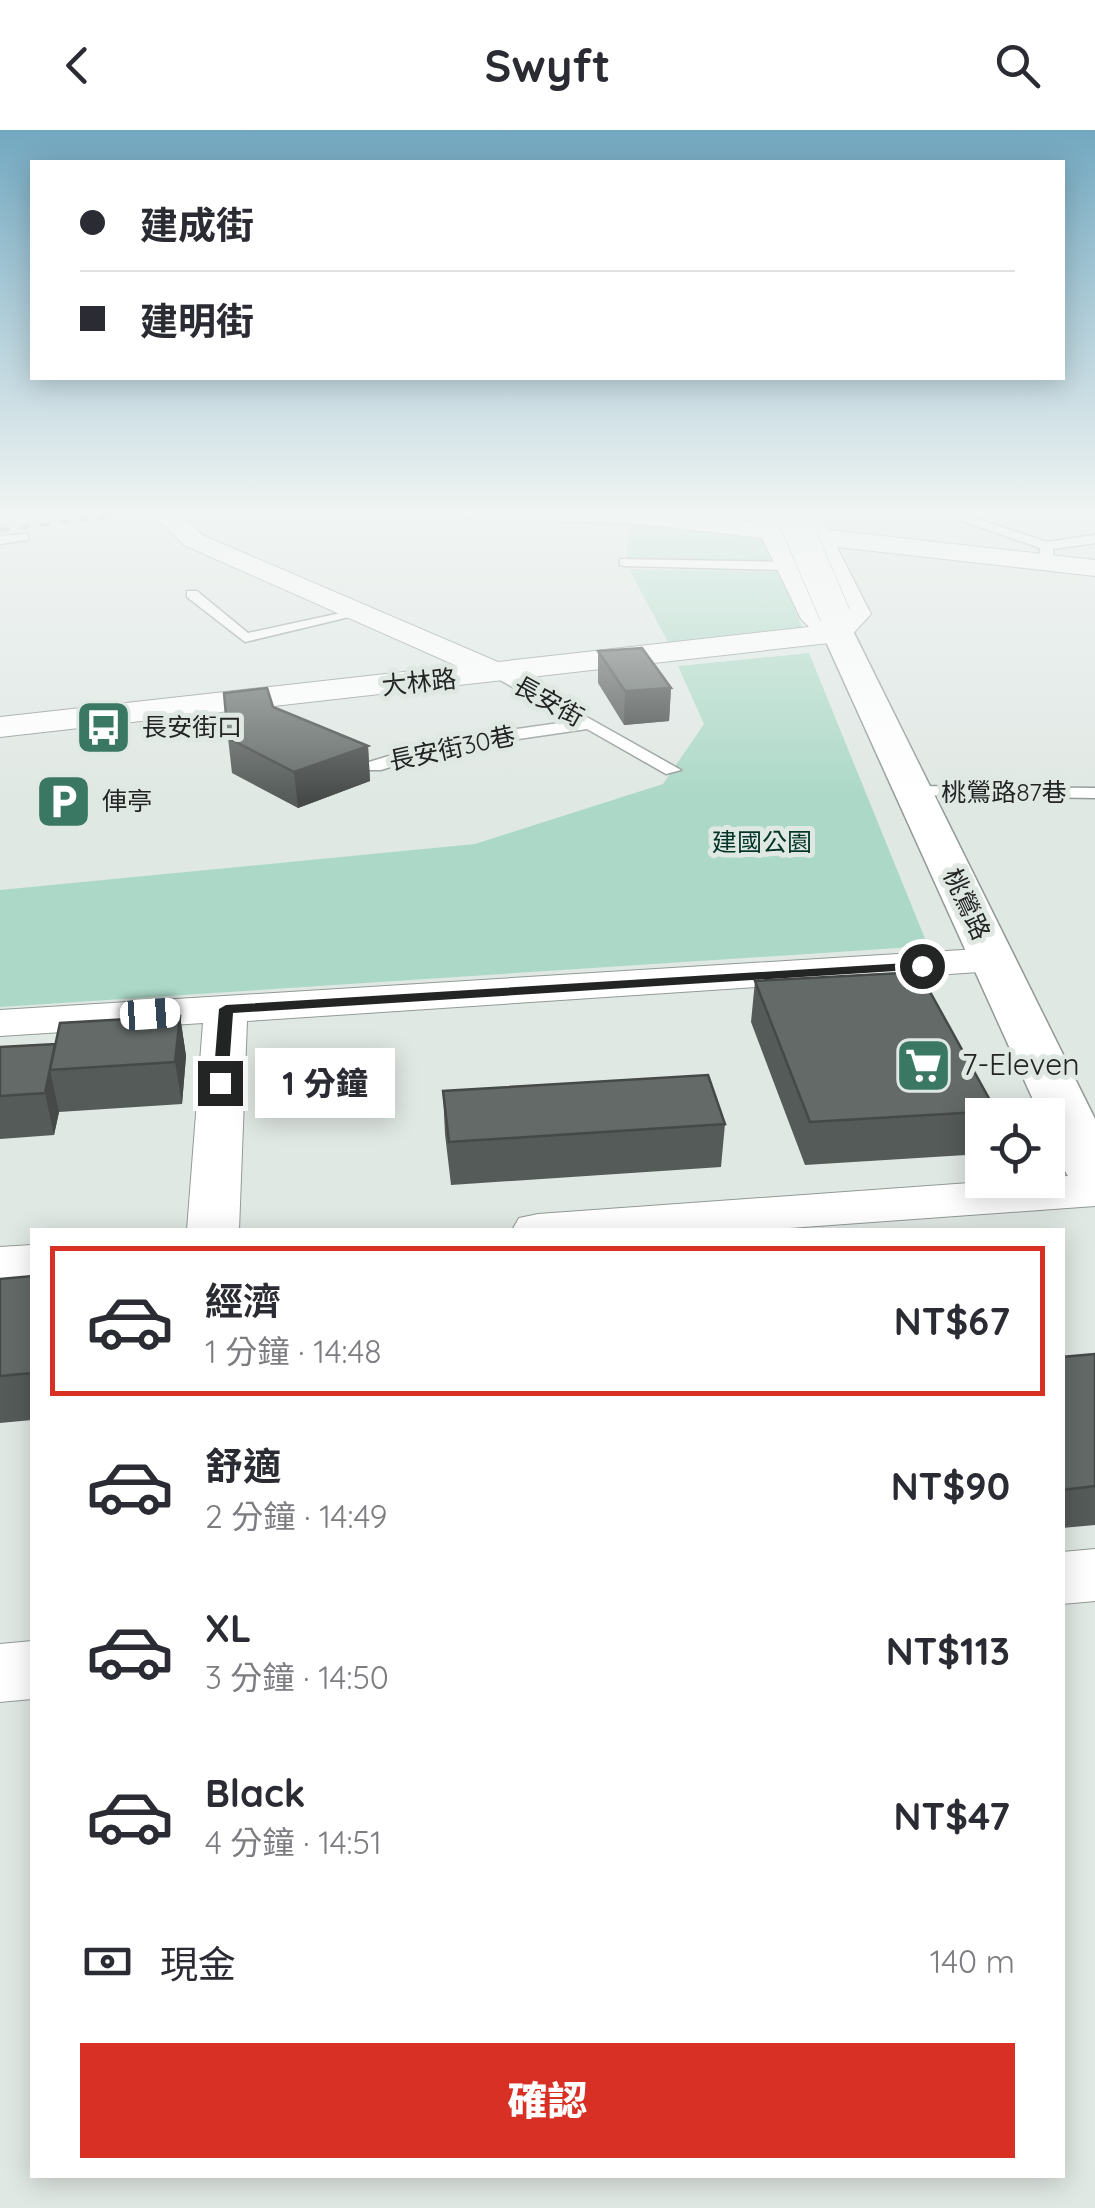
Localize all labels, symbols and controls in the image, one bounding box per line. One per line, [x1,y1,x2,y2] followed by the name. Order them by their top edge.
[484,37,611,93] text: Swyft
[50,38,105,93] icon: back
[990,38,1045,93] icon: search
[140,201,254,249] text: 建成街
[140,297,254,345] text: 建明街
[380,662,458,701] street label: 大林路
[509,669,590,732] street label: 長安街
[73,697,133,757] bus stop icon: 長安街口
[142,711,242,742] place label: 長安街口
[386,719,518,776] street label: 長安街30巷
[33,771,93,831] parking icon: 俥亭
[941,776,1067,807] street label: 桃鶯路87巷
[102,785,152,816] place label: 俥亭
[712,826,812,857] park label: 建國公園
[938,863,997,944] street label: 桃鶯路
[900,944,945,989] route start
[119,997,181,1031] car
[893,1035,953,1095] supermarket icon: 7-Eleven
[962,1045,1080,1083] place label: 7-Eleven
[255,1048,395,1118] callout: 1 分鐘
[198,1061,243,1106] route end
[282,1063,368,1103] text: 1 分鐘
[965,1098,1065,1198] map controls
[965,1098,1065,1198] button: locate
[85,1276,175,1366] icon: car
[205,1277,281,1325] text: 經濟
[894,1297,1010,1345] text: NT$67
[205,1331,382,1371] text: 1 分鐘 · 14:48
[85,1441,175,1531] icon: car
[205,1442,281,1490] text: 舒適
[891,1462,1010,1510] text: NT$90
[205,1496,387,1536] text: 2 分鐘 · 14:49
[205,1604,251,1652] text: XL
[85,1606,175,1696] icon: car
[886,1627,1010,1675] text: NT$113
[205,1657,389,1697] text: 3 分鐘 · 14:50
[205,1769,305,1817] text: Black
[85,1771,175,1861] icon: car
[894,1792,1010,1840] text: NT$47
[205,1822,382,1862] text: 4 分鐘 · 14:51
[80,1934,135,1989] icon: cash
[160,1940,236,1988] text: 現金
[930,1941,1015,1981] text: 140 m
[80,2043,1015,2158] button: 確認

